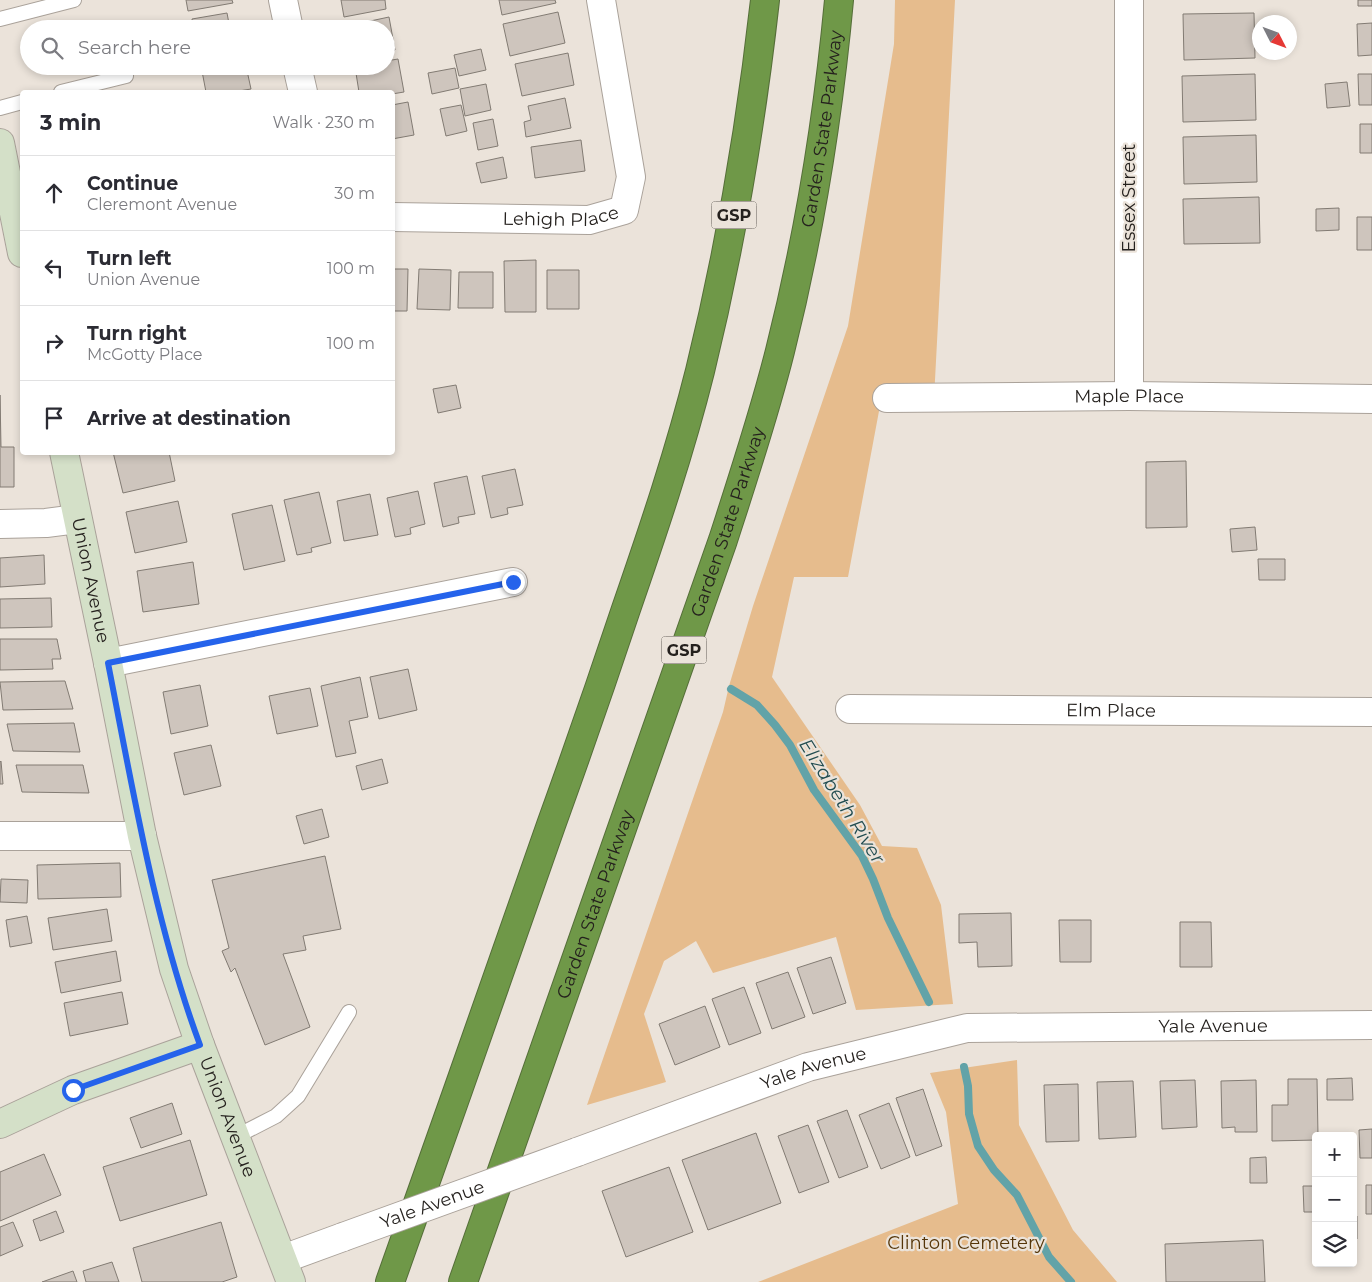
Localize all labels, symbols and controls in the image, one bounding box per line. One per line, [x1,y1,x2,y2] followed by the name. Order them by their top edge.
[1252,15,1297,60] north arrow
[20,20,395,75] search box
[797,29,847,229] street label: Garden State Parkway
[38,34,66,62] icon: search
[78,36,191,59] text: Search here
[40,110,101,135] text: 3 min
[273,113,375,132] text: Walk · 230 m
[1118,144,1140,252] street label: Essex Street
[87,172,178,195] text: Continue
[40,179,68,207] icon: ahead
[334,184,375,203] text: 30 m
[87,195,237,214] text: Cleremont Avenue
[502,201,621,231] street label: Lehigh Place
[712,202,756,228] road number: GSP
[87,247,172,270] text: Turn left
[40,254,68,282] icon: left
[327,259,375,278] text: 100 m
[87,270,200,289] text: Union Avenue
[87,322,187,345] text: Turn right
[40,329,68,357] icon: right
[327,334,375,353] text: 100 m
[87,345,203,364] text: McGotty Place
[1074,385,1184,408] street label: Maple Place
[40,404,68,432] icon: arrive
[87,407,291,430] text: Arrive at destination
[686,424,769,620] street label: Garden State Parkway
[67,516,115,645] street label: Union Avenue
[502,571,525,594] route end
[662,636,706,664] road number: GSP
[1066,699,1156,722] street label: Elm Place
[794,734,890,868] water label: Elizabeth River
[552,807,639,1002] street label: Garden State Parkway
[1158,1015,1268,1038] street label: Yale Avenue
[757,1042,869,1095] street label: Yale Avenue
[195,1053,261,1180] street label: Union Avenue
[62,1079,85,1102] route start
[1312,1132,1357,1267] map controls
[1312,1132,1357,1177] button: +
[377,1176,488,1234] street label: Yale Avenue
[1312,1177,1357,1222] button: −
[1312,1222,1357,1267] button: layers
[887,1232,1045,1254] park label: Clinton Cemetery

